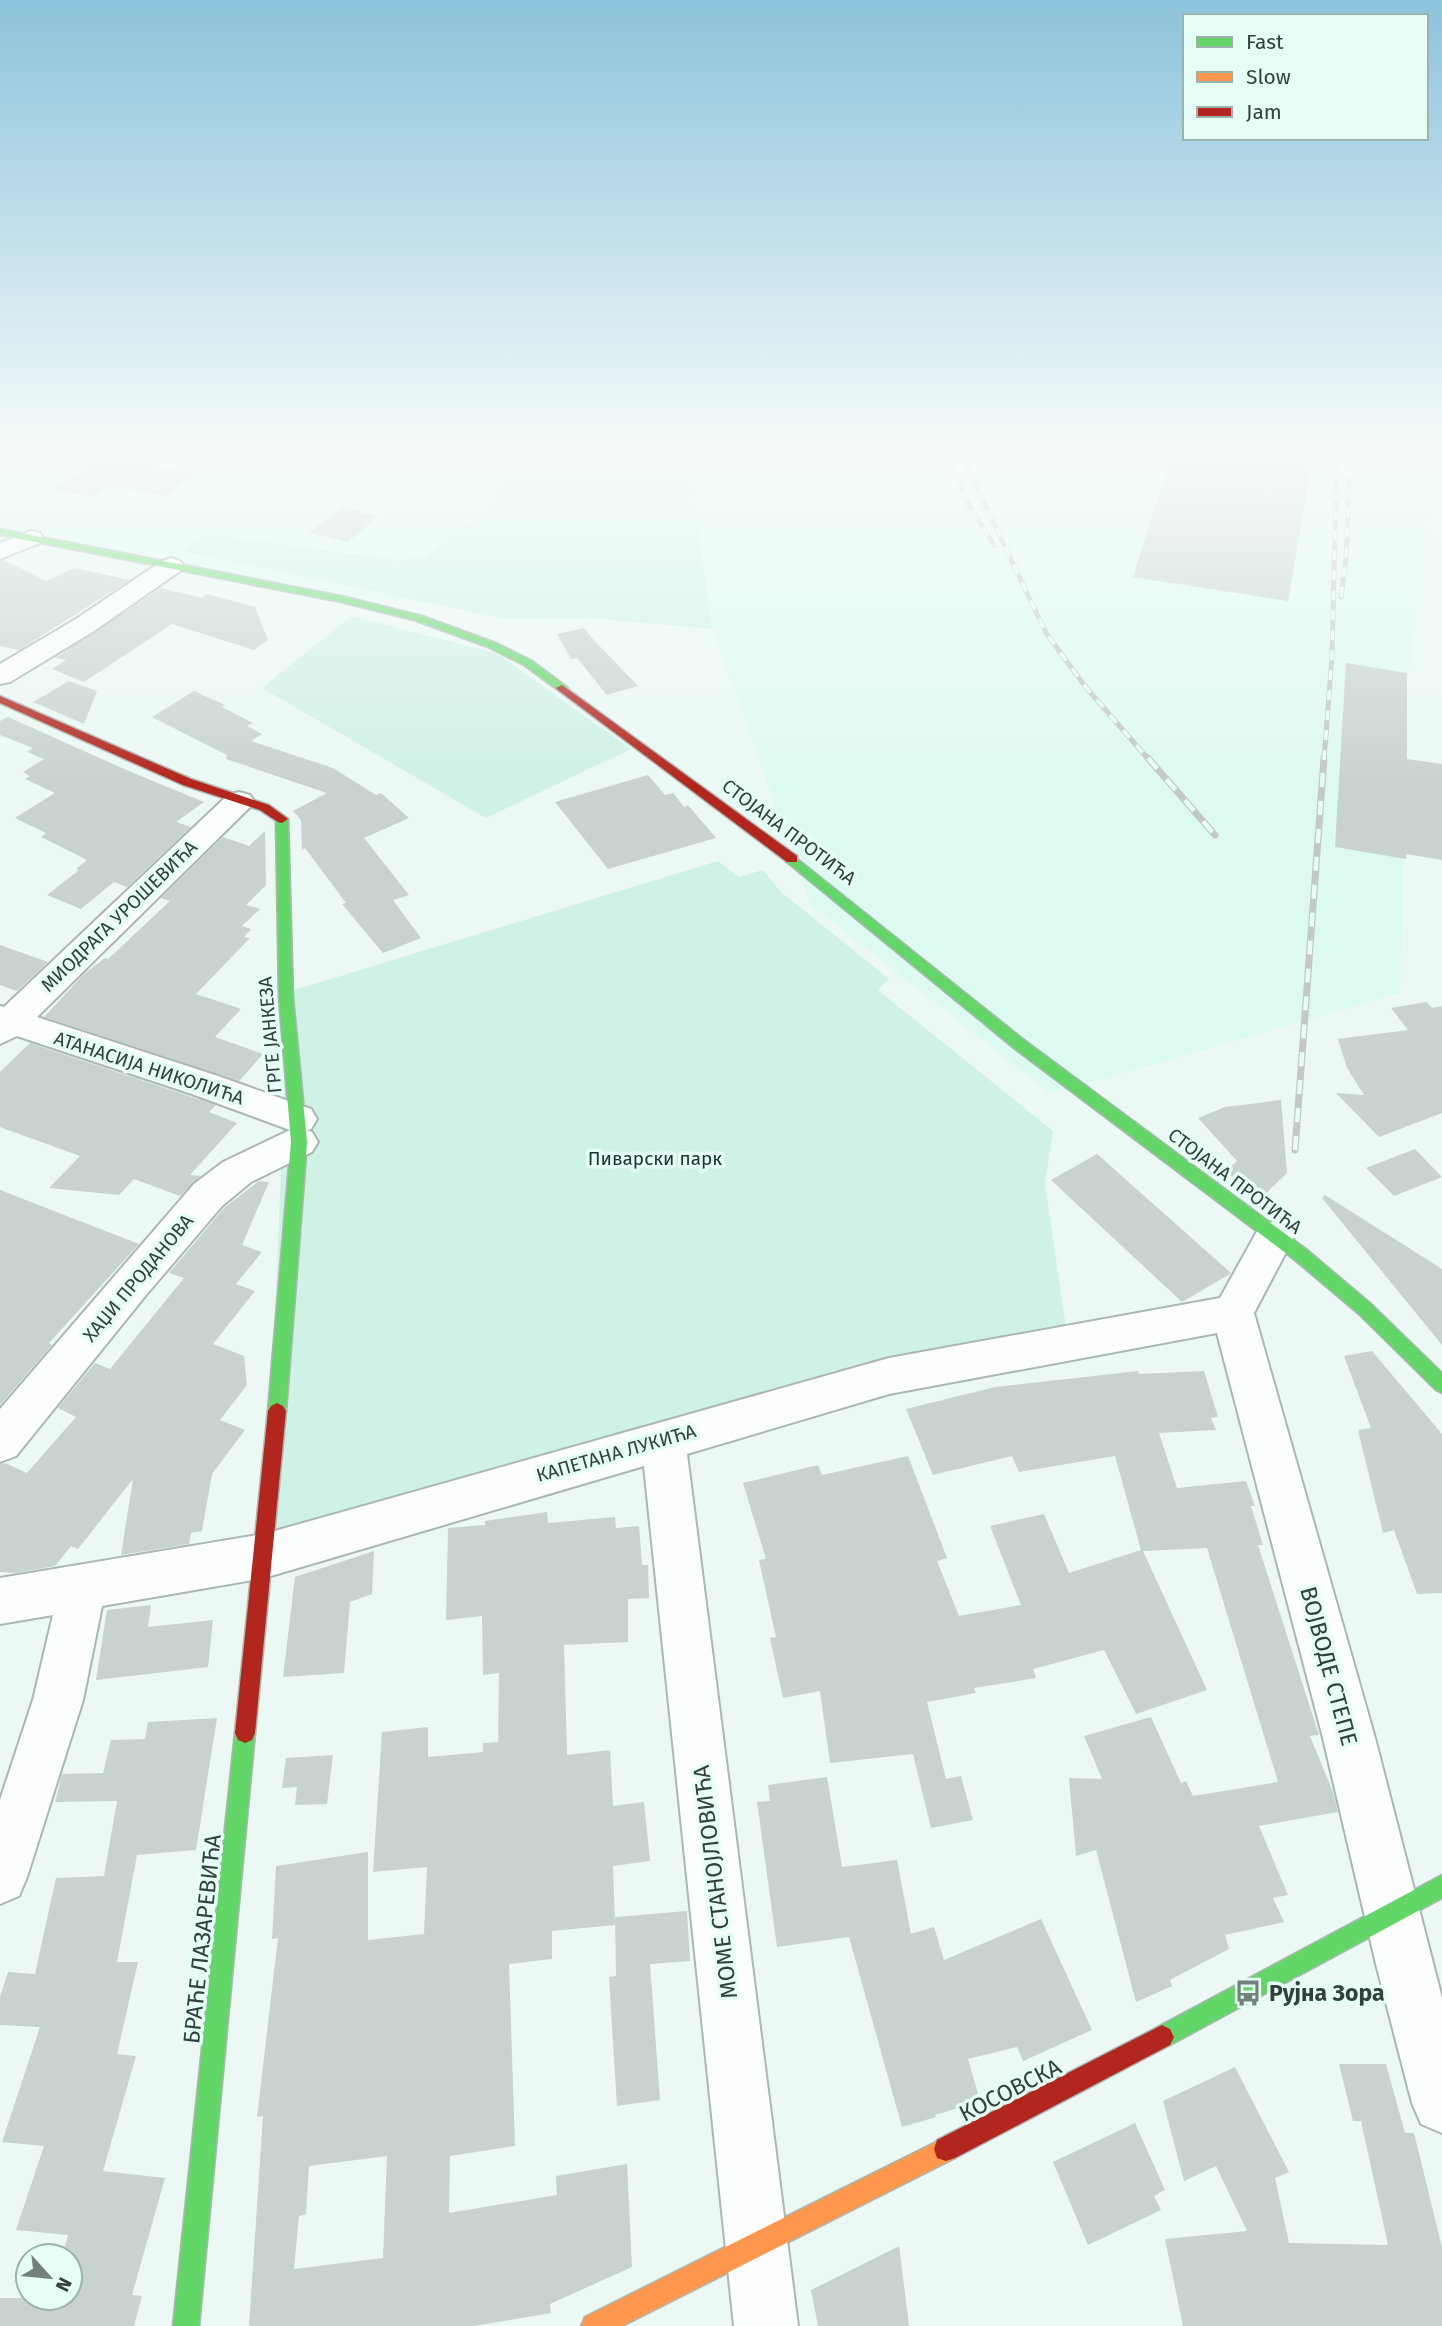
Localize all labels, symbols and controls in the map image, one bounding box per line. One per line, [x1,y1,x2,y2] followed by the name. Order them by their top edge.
[1183,14,1428,140] legend
[1246,29,1284,55] text: Fast
[1246,64,1291,90] text: Slow
[1246,99,1282,125] text: Jam
[717,774,861,890] street label: СТОЈАНА ПРОТИЋА
[36,835,202,997] street label: МИОДРАГА УРОШЕВИЋА
[253,976,287,1094] street label: ГРГЕ ЈАНКЕЗА
[51,1026,247,1110] street label: АТАНАСИЈА НИКОЛИЋА
[1163,1123,1307,1239] street label: СТОЈАНА ПРОТИЋА
[588,1147,722,1170] park label: Пиварски парк
[78,1209,198,1346] street label: ХАЏИ ПРОДАНОВА
[533,1419,699,1487] street label: КАПЕТАНА ЛУКИЋА
[1294,1583,1364,1749] street label: ВОЈВОДЕ СТЕПЕ
[687,1763,743,2000] street label: МОМЕ СТАНОЈЛОВИЋА
[177,1832,227,2045] street label: БРАЋЕ ЛАЗАРЕВИЋА
[1233,1978,1263,2008] bus stop icon: Рујна Зора
[1269,1979,1385,2007] place label: Рујна Зора
[954,2052,1067,2128] street label: КОСОВСКА
[14,2242,84,2312] north arrow
[51,2274,77,2295] text: N

